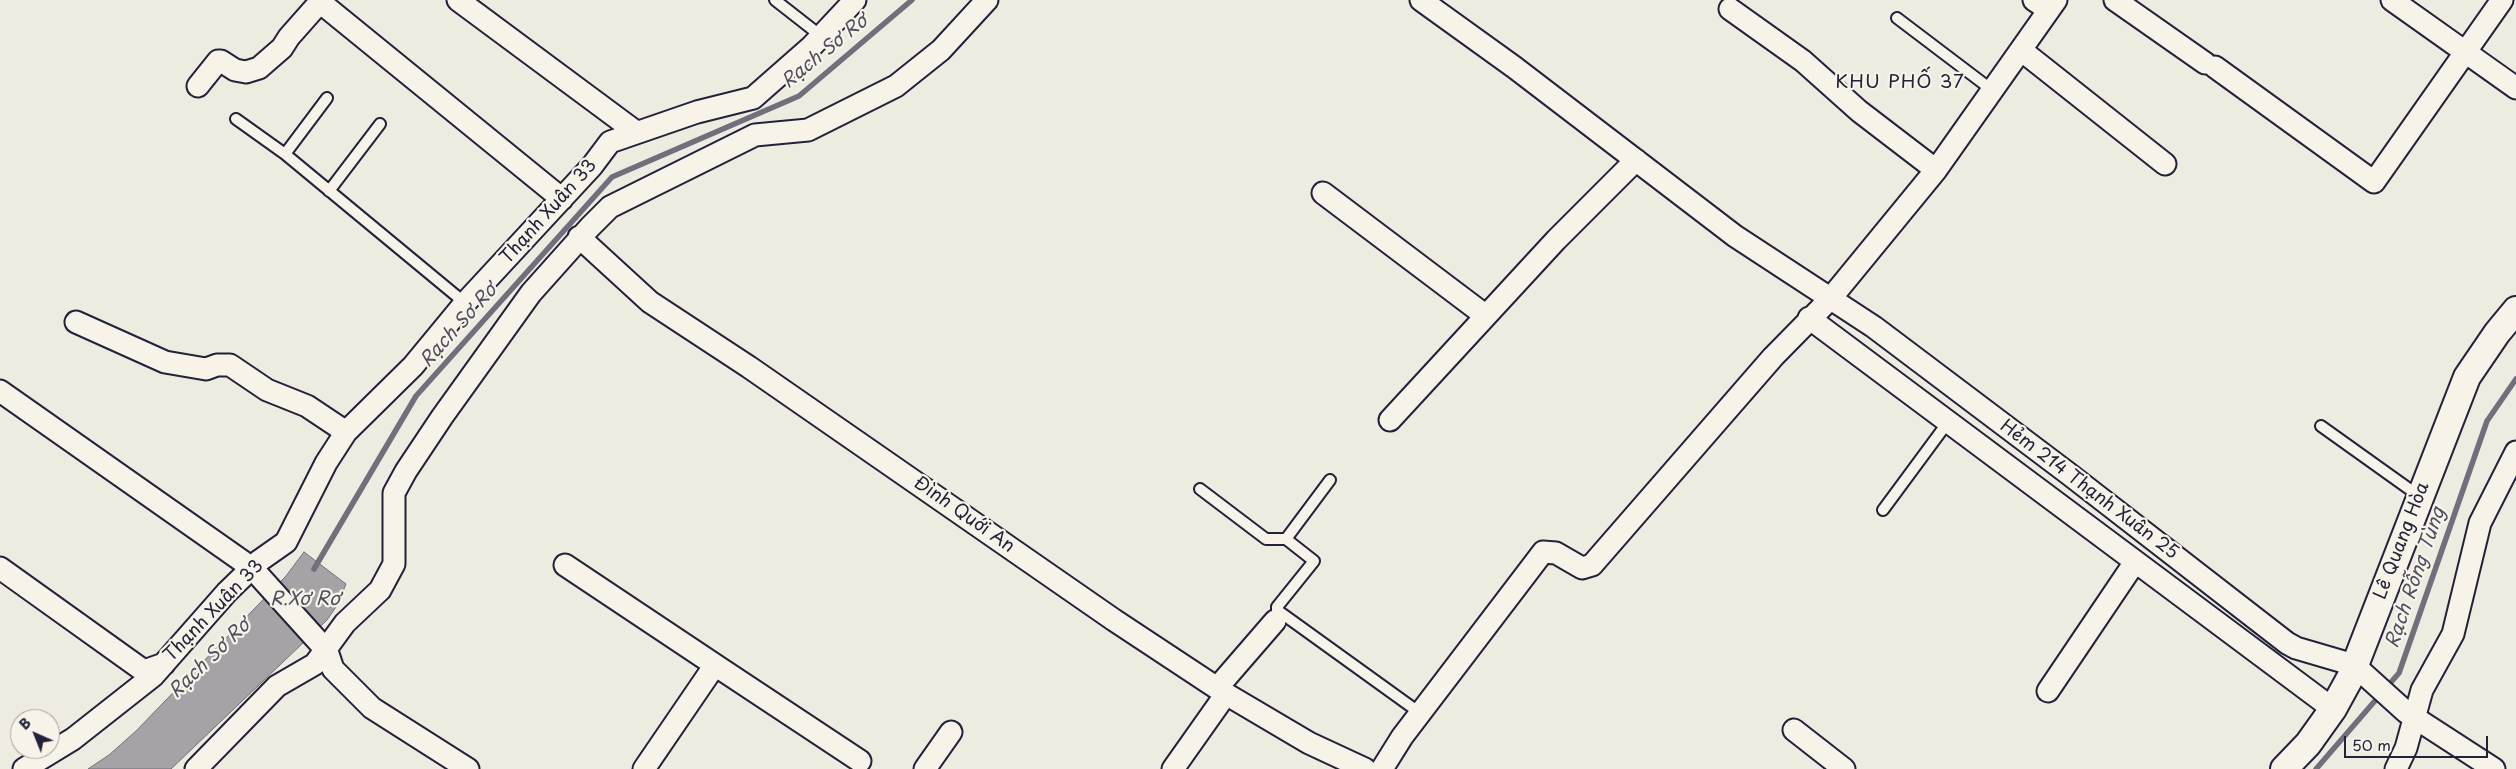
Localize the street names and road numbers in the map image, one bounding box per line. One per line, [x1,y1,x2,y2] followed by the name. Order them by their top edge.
[496,155,602,269] street label: Thạnh Xuân 33
[1995,416,2183,564] street label: Hẻm 214 Thạnh Xuân 25
[909,472,1019,558] street label: Đình Quới An
[2370,479,2434,603] street label: Lê Quang Hòa
[160,555,268,667] street label: Thạnh Xuân 33

